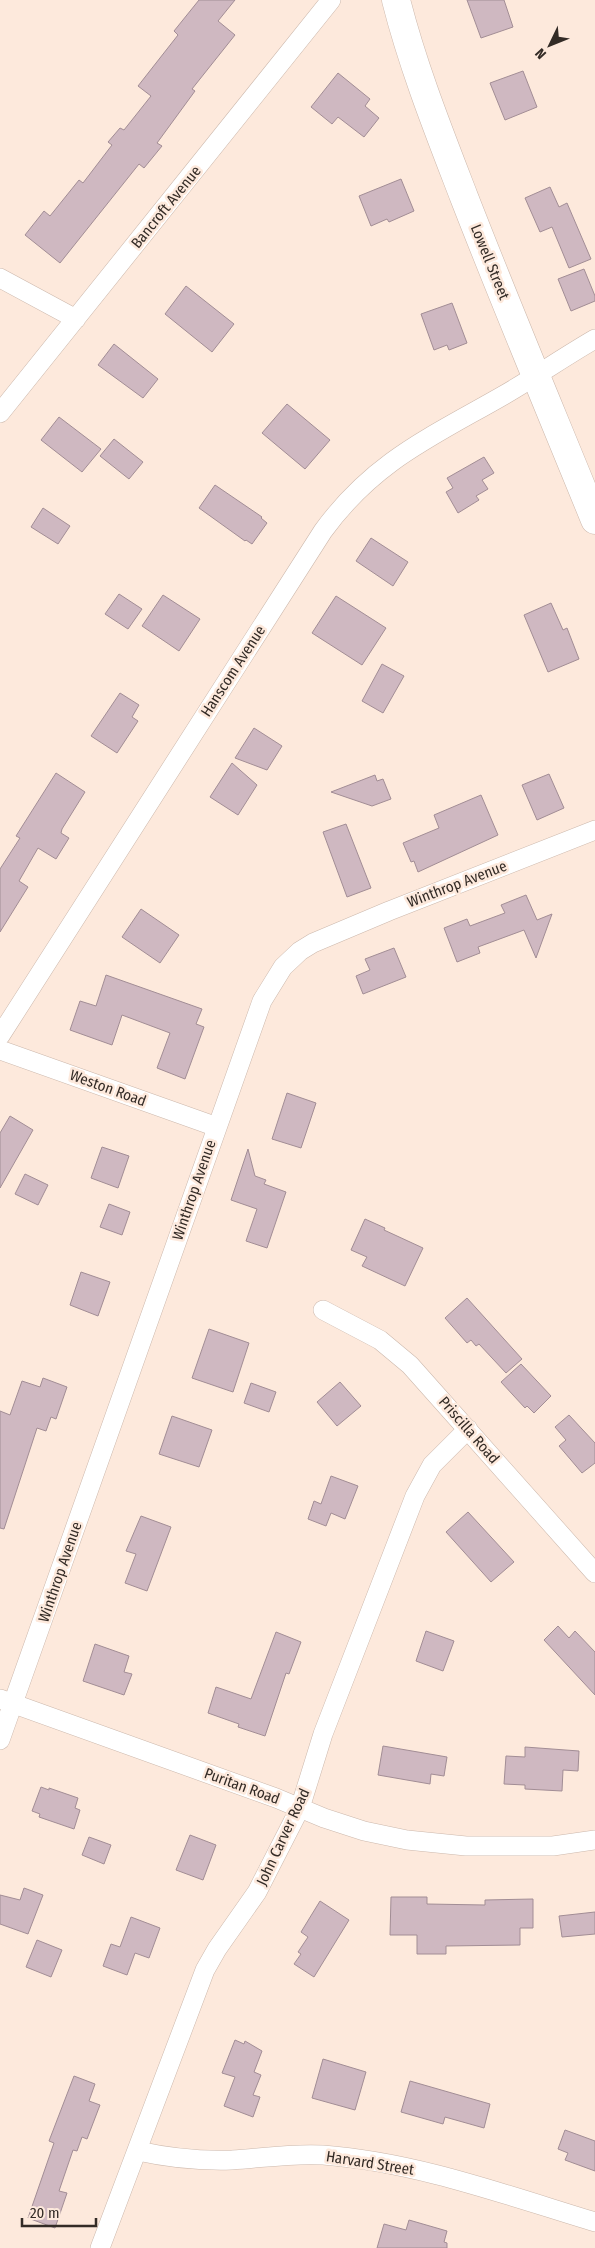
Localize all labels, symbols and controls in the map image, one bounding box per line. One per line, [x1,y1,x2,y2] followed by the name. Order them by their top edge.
[525,20,575,70] north arrow
[532,45,550,62] text: N
[127,162,205,252] street label: Bancroft Avenue
[467,222,513,302] street label: Lowell Street
[197,622,269,720] street label: Hanscom Avenue
[405,857,509,911] street label: Winthrop Avenue
[67,1066,149,1110] street label: Weston Road
[168,1137,220,1243] street label: Winthrop Avenue
[435,1393,503,1467] street label: Priscilla Road
[34,1519,86,1625] street label: Winthrop Avenue
[202,1764,282,1808] street label: Puritan Road
[253,1785,313,1889] street label: John Carver Road
[325,2147,415,2179] street label: Harvard Street
[22,2196,96,2228] scale bar
[30,2204,60,2222] text: 20 m

